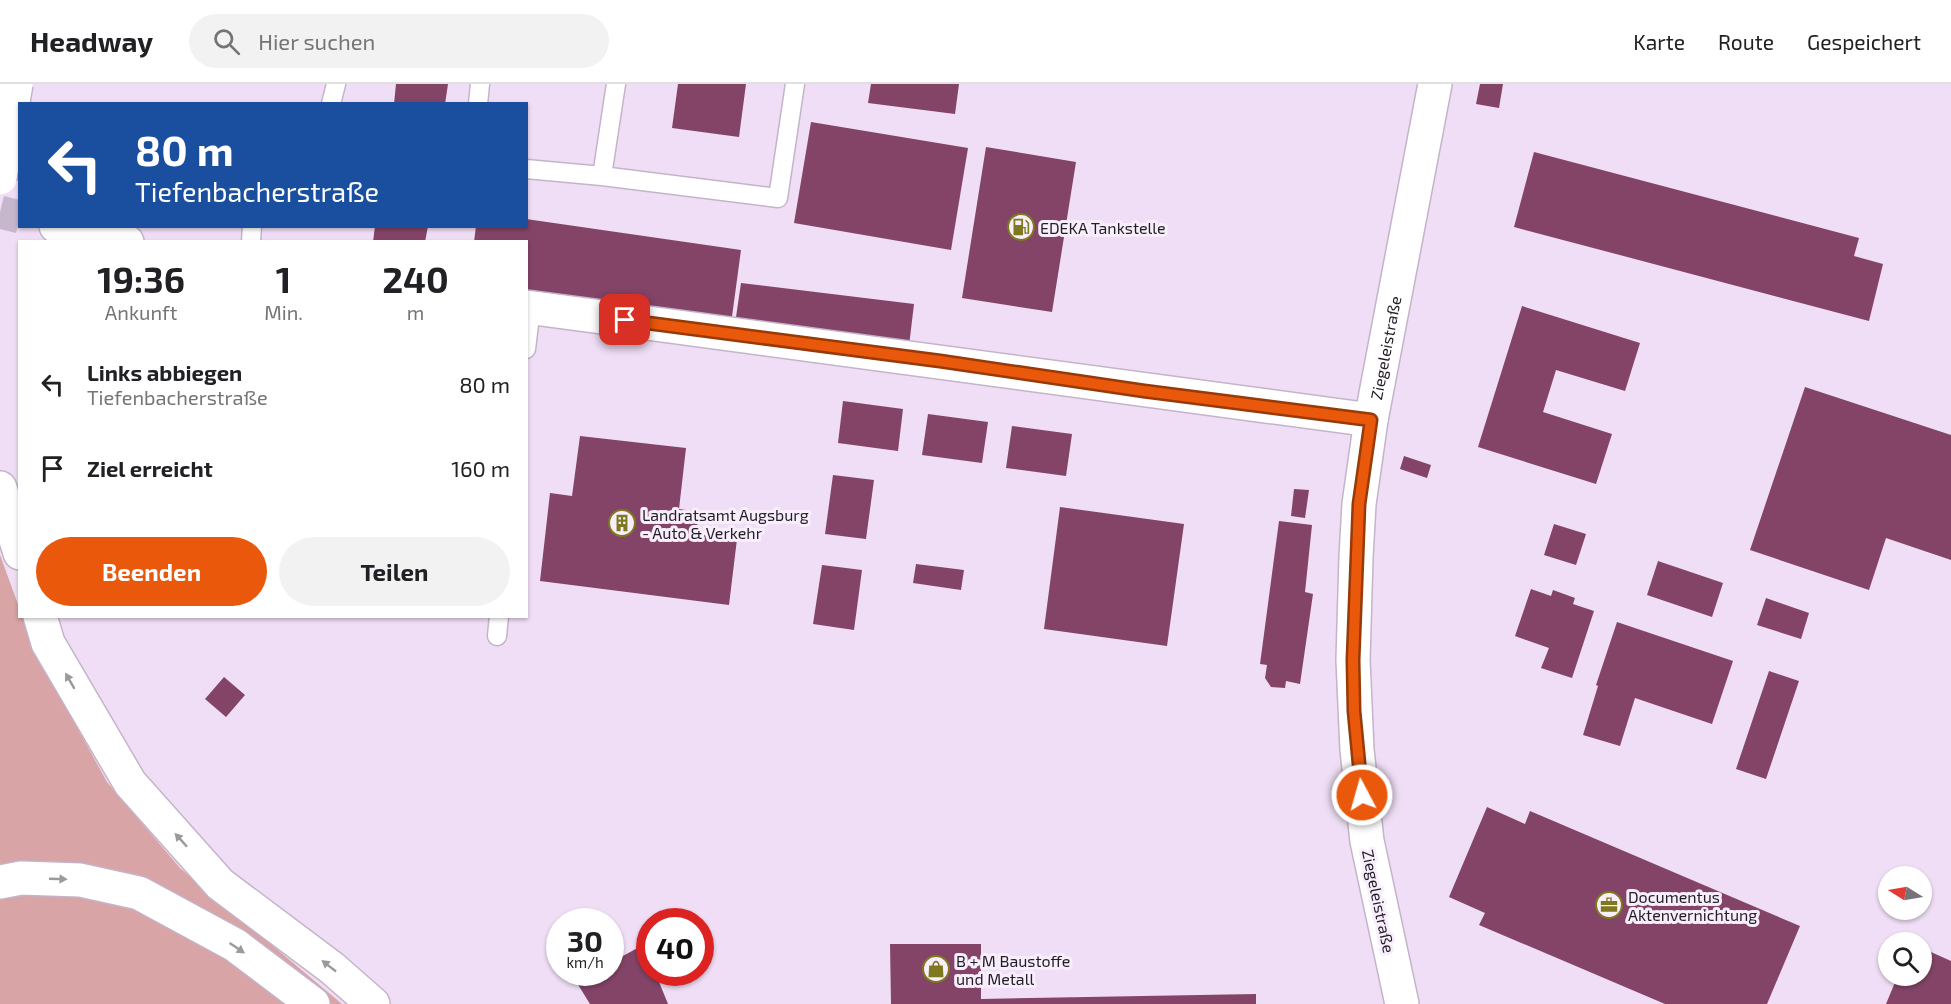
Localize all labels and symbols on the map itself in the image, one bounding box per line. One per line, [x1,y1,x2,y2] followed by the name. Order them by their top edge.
[1006,212,1036,242] fuel station icon: EDEKA Tankstelle
[1040,218,1166,237] place label: EDEKA Tankstelle
[599,294,650,345] pin
[1366,294,1404,401] street label: Ziegeleistraße
[642,505,809,542] place label: Landratsamt Augsburg - Auto & Verkehr
[607,508,637,538] building icon: Landratsamt Augsburg - Auto & Verkehr
[65,673,76,689] one-way arrow
[1330,763,1394,827] position arrow
[174,833,188,848] one-way arrow
[1359,848,1399,954] street label: Ziegeleistraße
[1878,866,1932,920] north arrow
[49,874,68,884] one-way arrow
[1628,887,1757,924] place label: Documentus Aktenvernichtung
[1594,890,1624,920] office icon: Documentus Aktenvernichtung
[636,908,714,986] speed limit sign: 40
[229,942,246,953] one-way arrow
[956,951,1070,988] place label: B + M Baustoffe und Metall
[921,954,951,984] shop icon: B + M Baustoffe und Metall
[321,961,336,973] one-way arrow

